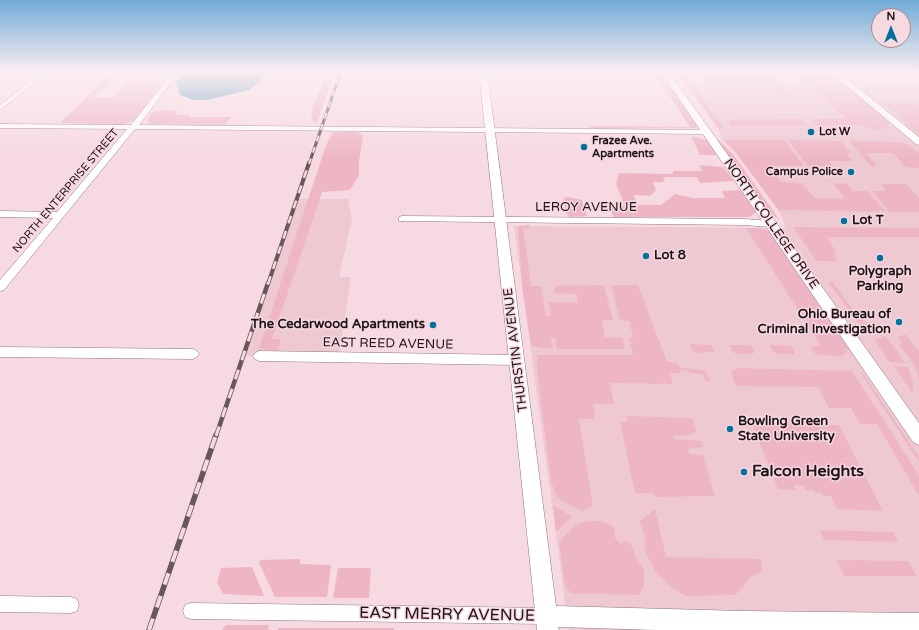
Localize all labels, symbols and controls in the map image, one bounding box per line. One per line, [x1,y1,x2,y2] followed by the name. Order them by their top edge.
[871,8,911,48] north arrow
[887,10,895,23] text: N
[819,125,850,139] place label: Lot W
[10,126,122,256] street label: NORTH ENTERPRISE STREET
[806,127,816,137] marker: Lot W
[592,134,654,160] place label: Frazee Ave. Apartments
[579,142,589,152] marker: Frazee Ave. Apartments
[720,156,822,292] street label: NORTH COLLEGE DRIVE
[766,165,843,179] place label: Campus Police
[846,167,856,177] marker: Campus Police
[535,200,637,216] street label: LEROY AVENUE
[852,213,884,229] place label: Lot T
[839,216,849,226] marker: Lot T
[654,248,686,264] place label: Lot 8
[641,251,651,261] marker: Lot 8
[875,253,885,263] marker: Polygraph Parking
[848,264,912,295] place label: Polygraph Parking
[501,287,531,413] street label: THURSTIN AVENUE
[758,307,891,338] place label: Ohio Bureau of Criminal Investigation
[251,317,425,333] place label: The Cedarwood Apartments
[894,317,904,327] marker: Ohio Bureau of Criminal Investigation
[428,320,438,330] marker: The Cedarwood Apartments
[322,335,454,353] street label: EAST REED AVENUE
[738,414,835,445] place label: Bowling Green State University
[725,424,735,434] marker: Bowling Green State University
[752,462,864,482] place label: Falcon Heights
[739,467,749,477] marker: Falcon Heights
[359,604,535,626] street label: EAST MERRY AVENUE

